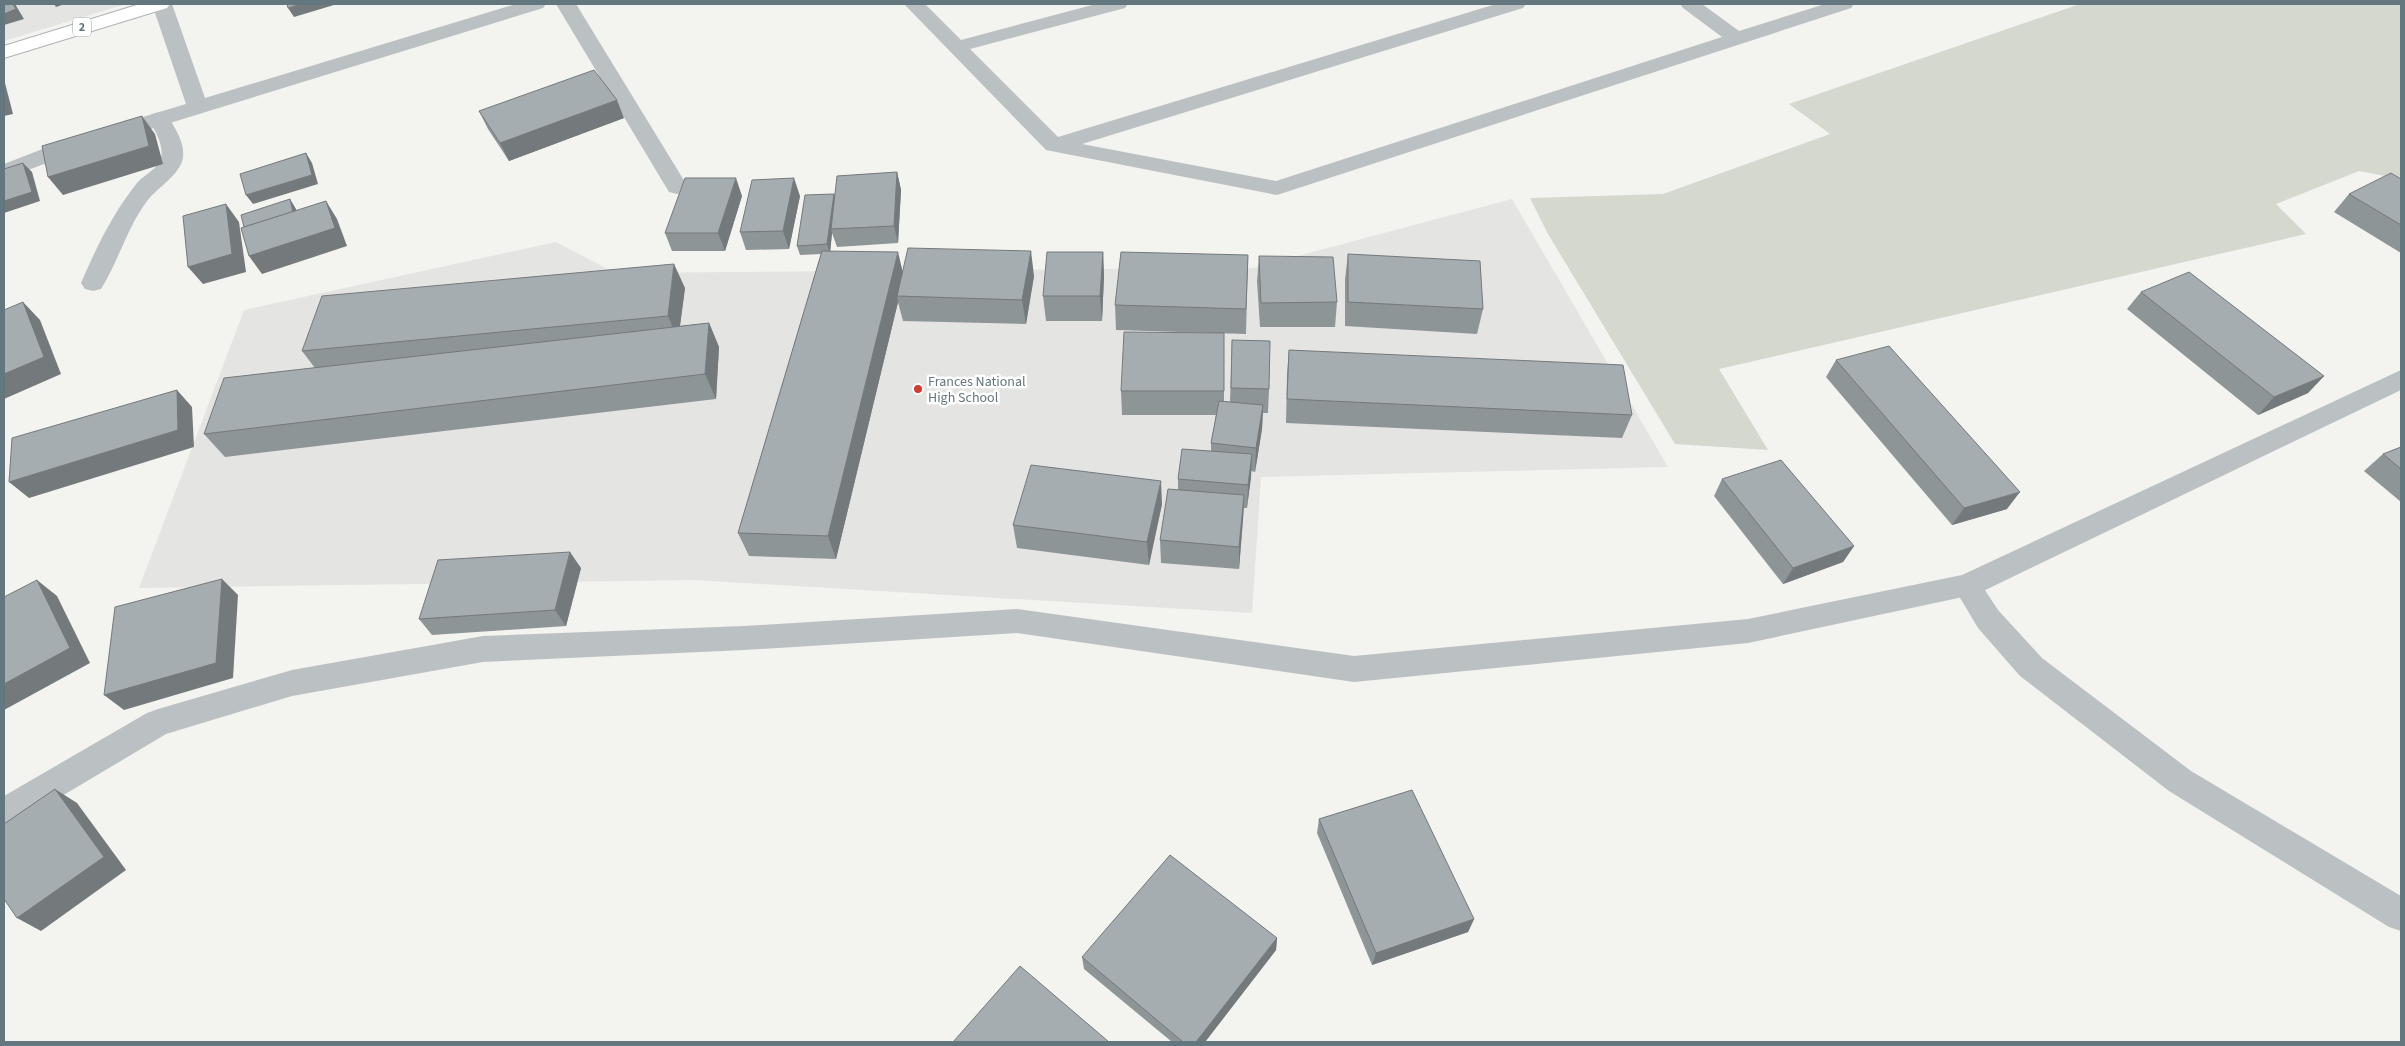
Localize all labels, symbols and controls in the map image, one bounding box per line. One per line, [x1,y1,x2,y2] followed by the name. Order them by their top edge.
[73,18,91,36] road number: 2
[928,372,1026,408] place label: Frances National High School
[912,383,924,395] marker: Frances National High School

